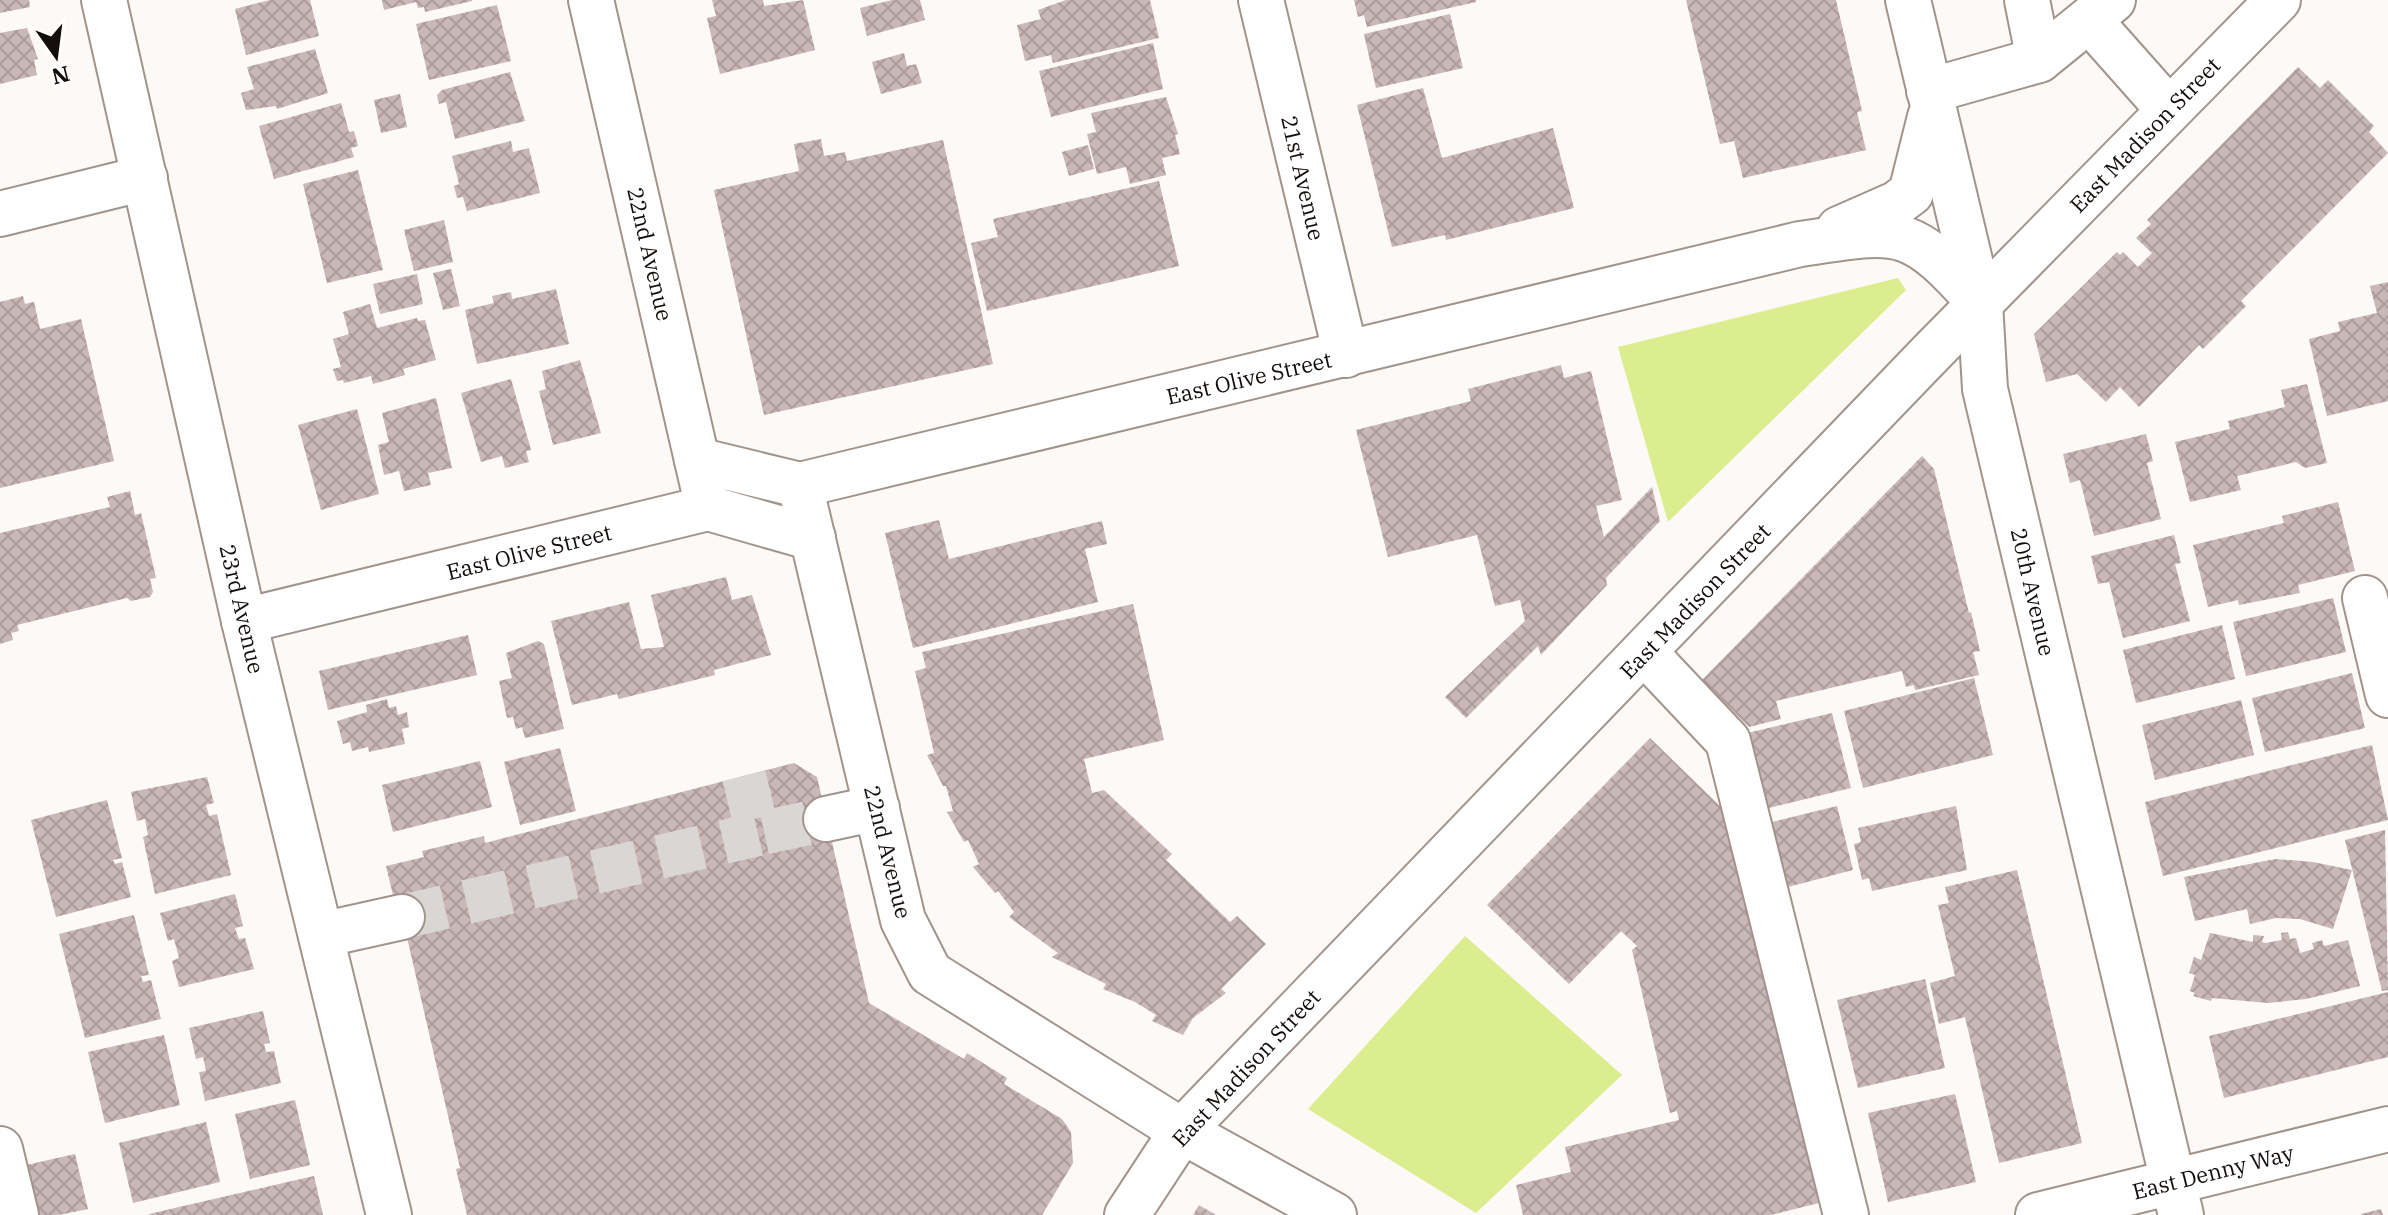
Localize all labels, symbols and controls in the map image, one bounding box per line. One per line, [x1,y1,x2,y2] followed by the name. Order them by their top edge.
[16,16,96,96] north arrow
[2063,51,2226,219] street label: East Madison Street
[49,60,73,92] text: N
[1275,113,1332,243] street label: 21st Avenue
[621,184,680,324] street label: 22nd Avenue
[1163,344,1335,411] street label: East Olive Street
[443,517,615,586] street label: East Olive Street
[1613,517,1776,685] street label: East Madison Street
[2005,525,2062,659] street label: 20th Avenue
[214,541,271,676] street label: 23rd Avenue
[858,782,919,922] street label: 22nd Avenue
[1165,983,1326,1153] street label: East Madison Street
[2129,1137,2297,1206] street label: East Denny Way

